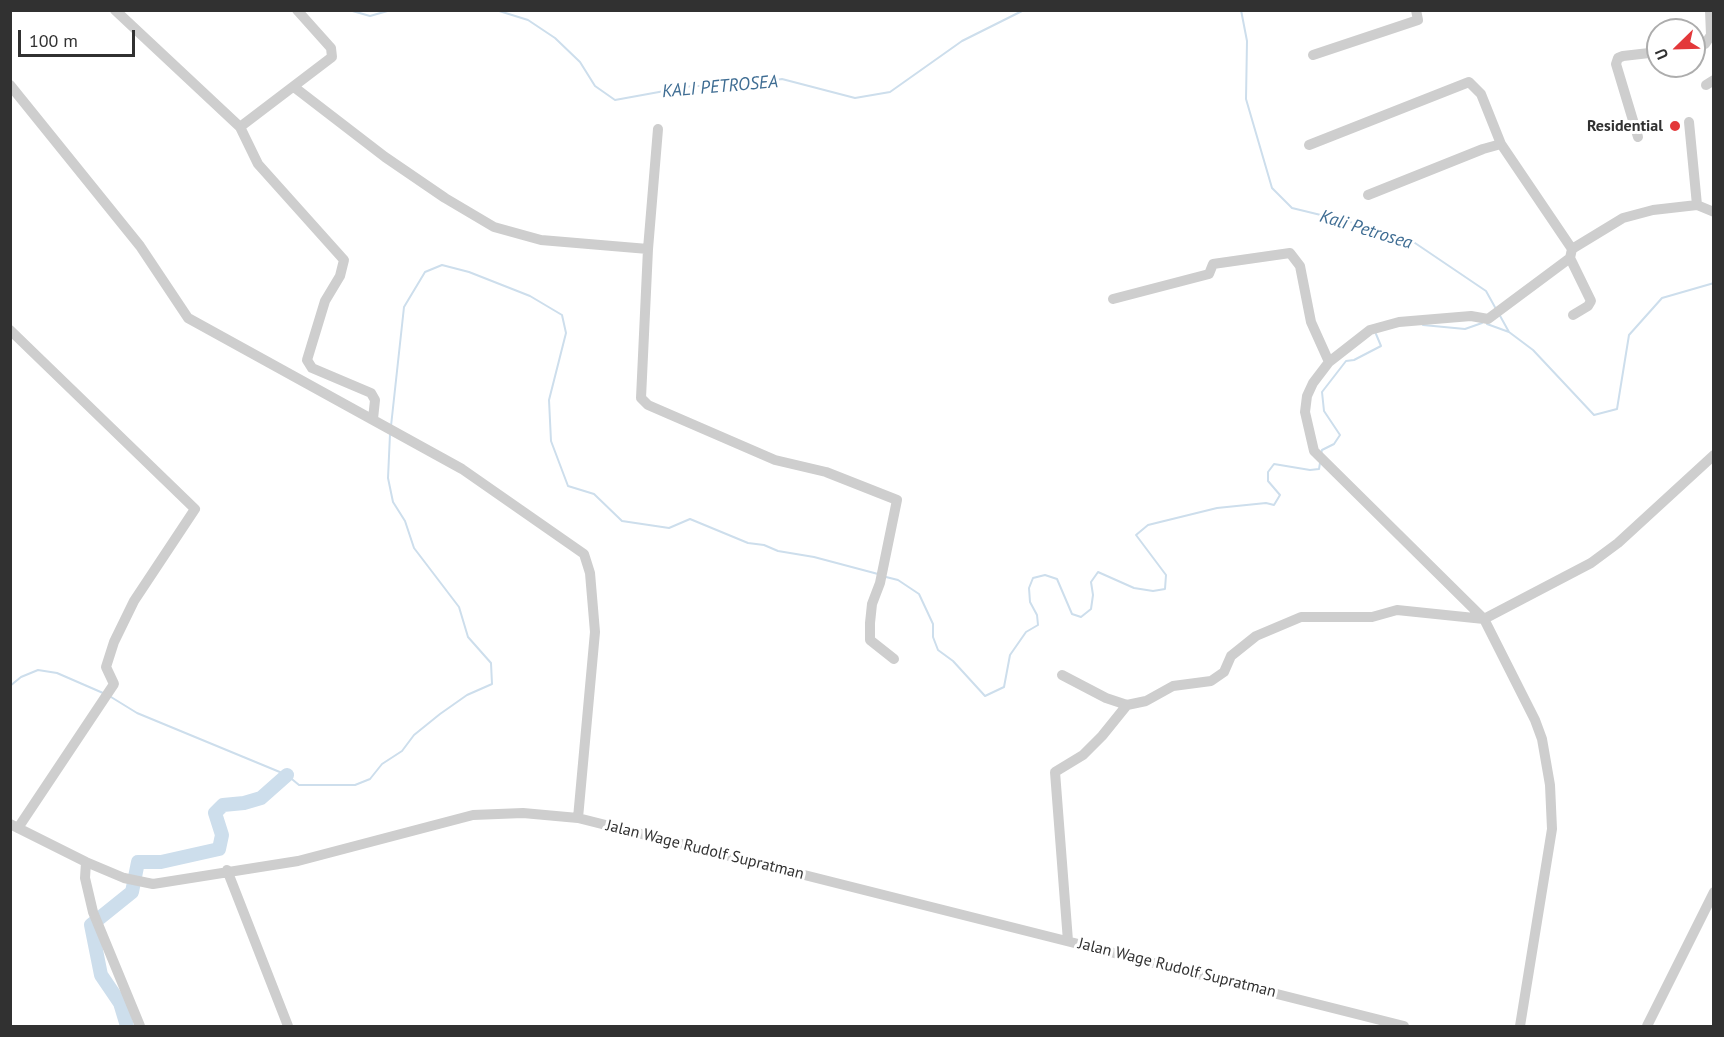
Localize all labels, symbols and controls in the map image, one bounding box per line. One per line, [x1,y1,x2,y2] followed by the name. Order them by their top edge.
[21,18,138,56] scale bar
[1646,18,1706,78] north arrow
[29,29,78,52] text: 100 m
[1650,46,1672,63] text: U
[661,71,779,103] water label: KALI PETROSEA
[1587,116,1663,136] place label: Residential
[1668,119,1682,133] marker: Residential
[1317,206,1415,254] water label: Kali Petrosea
[604,816,806,884] street label: Jalan Wage Rudolf Supratman
[1076,934,1278,1002] street label: Jalan Wage Rudolf Supratman

